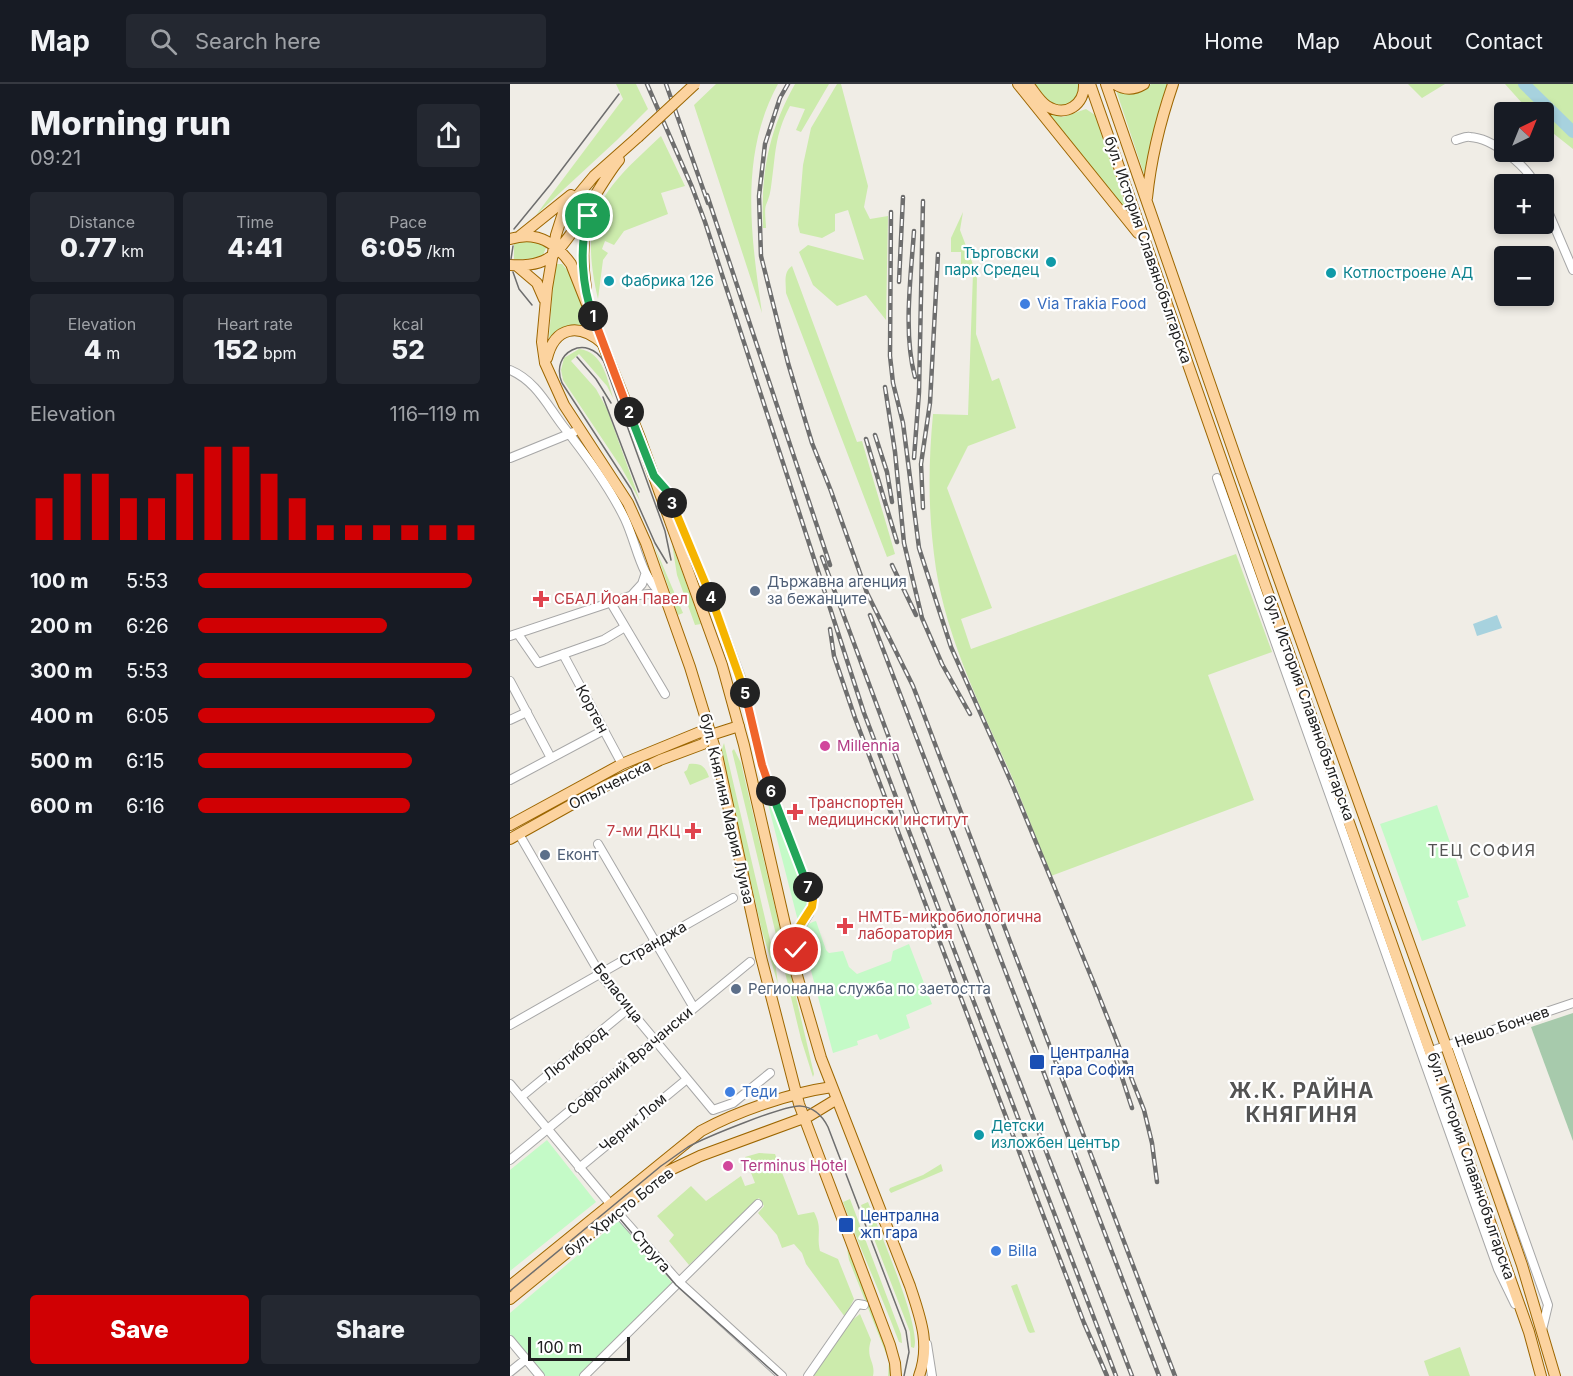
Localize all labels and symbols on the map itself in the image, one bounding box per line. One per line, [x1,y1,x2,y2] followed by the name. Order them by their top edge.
[1494,102,1554,162] north arrow
[1101,134,1196,366] street label: бул. История Славянобългарска
[562,190,613,241] pin
[944,243,1039,279] place label: Търговски парк Средец
[1044,255,1058,269] marker: Търговски парк Средец
[1343,263,1473,282] place label: Котлостроене АД
[1324,266,1338,280] marker: Котлостроене АД
[621,271,714,290] place label: Фабрика 126
[602,274,616,288] marker: Фабрика 126
[1037,294,1146,313] place label: Via Trakia Food
[1018,297,1032,311] marker: Via Trakia Food
[578,301,608,331] pin: 1
[614,397,644,427] pin: 2
[657,488,687,518] pin: 3
[767,572,907,608] place label: Държавна агенция за бежанците
[696,582,726,612] pin: 4
[748,584,762,598] marker: Държавна агенция за бежанците
[554,589,688,608] place label: СБАЛ Йоан Павел
[532,590,550,608] marker: СБАЛ Йоан Павел
[1260,592,1359,823] street label: бул. История Славянобългарска
[730,678,760,708] pin: 5
[572,681,613,736] street label: Кортен
[696,712,759,906] street label: бул. Княгиня Мария Луиза
[837,736,900,755] place label: Millennia
[818,739,832,753] marker: Millennia
[565,756,654,813] street label: Опълченска
[756,776,786,806] pin: 6
[808,793,968,829] place label: Транспортен медицински институт
[786,803,804,821] marker: Транспортен медицински институт
[607,821,680,840] place label: 7-ми ДКЦ
[684,822,702,840] marker: 7-ми ДКЦ
[1428,840,1537,860] district label: ТЕЦ СОФИЯ
[557,845,599,864] place label: Еконт
[538,848,552,862] marker: Еконт
[793,872,823,902] pin: 7
[858,907,1042,943] place label: НМТБ-микробиологична лаборатория
[616,917,690,970] street label: Странджа
[836,917,854,935] marker: НМТБ-микробиологична лаборатория
[770,924,821,975] pin
[589,959,648,1026] street label: Беласица
[748,979,991,998] place label: Регионална служба по заетостта
[729,982,743,996] marker: Регионална служба по заетостта
[1452,1001,1552,1052] street label: Нешо Бончев
[563,1002,696,1119] street label: Софроний Врачански
[539,1021,610,1084] street label: Лютиброд
[1050,1043,1134,1079] place label: Централна гара София
[1424,1050,1519,1282] street label: бул. История Славянобългарска
[1028,1053,1046,1071] marker: Централна гара София
[1229,1077,1375,1127] district label: Ж.К. РАЙНА КНЯГИНЯ
[742,1082,778,1101] place label: Теди
[723,1085,737,1099] marker: Теди
[595,1089,670,1156] street label: Черни Лом
[991,1116,1120,1152] place label: Детски изложбен център
[972,1128,986,1142] marker: Детски изложбен център
[740,1156,847,1175] place label: Terminus Hotel
[721,1159,735,1173] marker: Terminus Hotel
[560,1163,677,1260] street label: бул. Христо Ботев
[860,1206,939,1242] place label: Централна жп гара
[837,1216,855,1234] marker: Централна жп гара
[628,1225,675,1276] street label: Струга
[1008,1241,1037,1260] place label: Billa
[989,1244,1003,1258] marker: Billa
[528,1334,630,1362] scale bar

